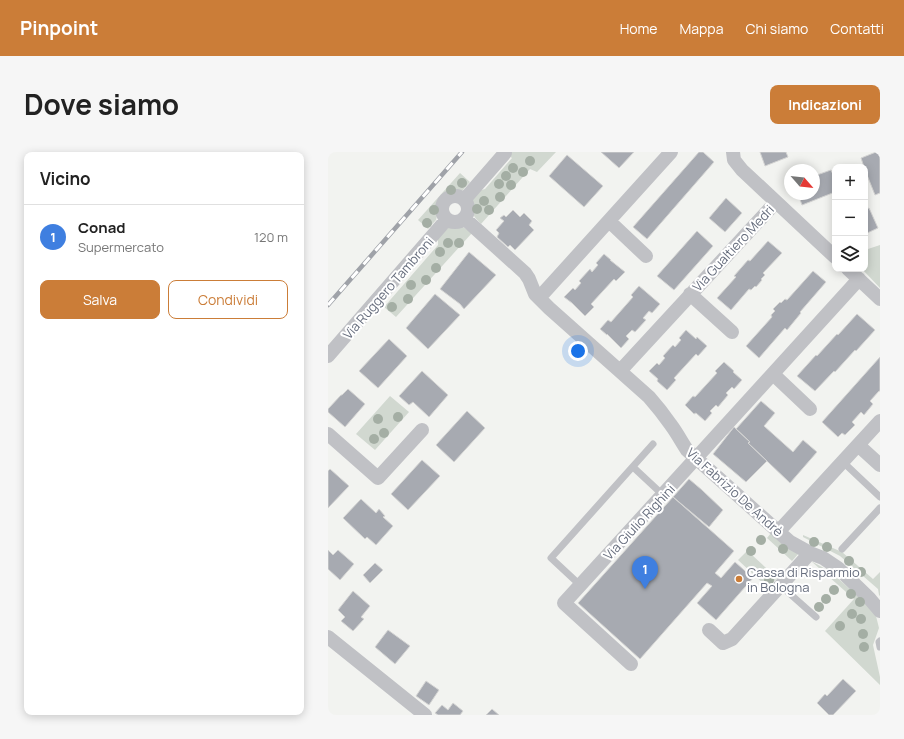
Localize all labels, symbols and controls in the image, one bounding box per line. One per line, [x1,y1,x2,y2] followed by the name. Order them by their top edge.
[20,15,98,41] text: Pinpoint
[620,19,658,38] text: Home
[680,19,723,38] text: Mappa
[745,19,808,38] text: Chi siamo
[830,19,884,38] text: Contatti
[24,85,179,123] text: Dove siamo
[770,85,880,124] button: Indicazioni
[784,164,820,200] north arrow
[832,164,868,272] map controls
[832,164,868,200] button: +
[40,167,91,190] text: Vicino
[832,200,868,236] button: −
[688,201,778,295] street label: Via Gualtiero Medri
[78,217,126,238] text: Conad
[50,228,56,246] text: 1
[254,228,288,246] text: 120 m
[339,233,437,343] street label: Via Ruggero Tambroni
[832,236,868,272] button: layers
[78,238,164,256] text: Supermercato
[40,280,160,319] button: Salva
[168,280,288,319] button: Condividi
[568,341,588,361] your location
[683,444,788,541] street label: Via Fabrizio De Andrè
[599,480,679,564] street label: Via Giulio Righini
[632,556,658,589] pin: 1
[747,563,860,596] place label: Cassa di Risparmio in Bologna
[734,574,744,584] marker: Cassa di Risparmio in Bologna

